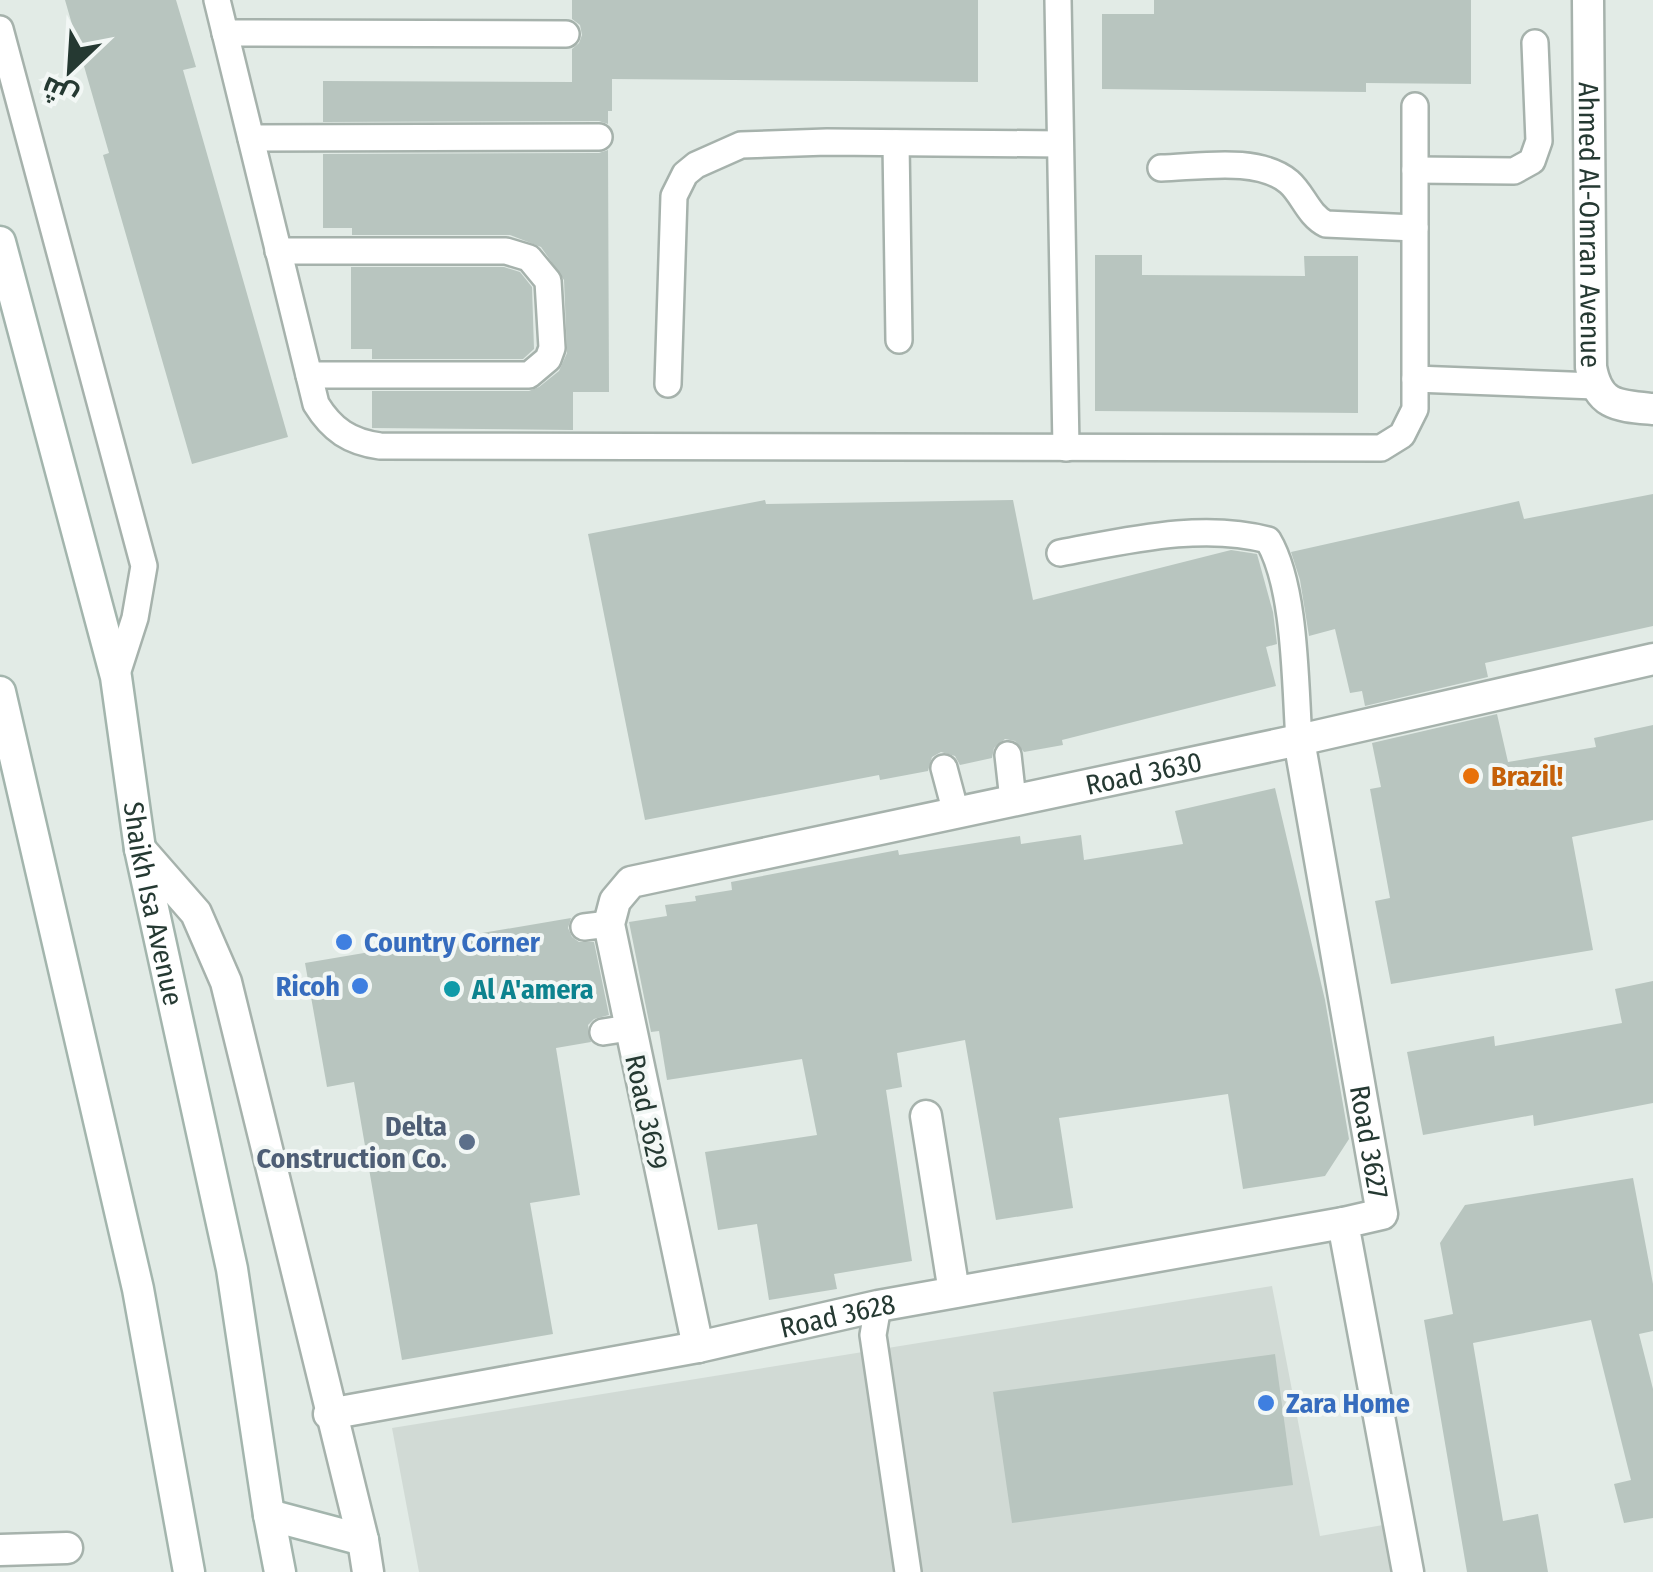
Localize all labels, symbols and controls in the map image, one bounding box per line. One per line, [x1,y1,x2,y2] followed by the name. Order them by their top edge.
[20,20,120,120] north arrow
[36,70,83,115] text: ش
[1572,82,1607,368] street label: Ahmed Al-Omran Avenue
[1083,745,1205,802] street label: Road 3630
[1491,760,1563,793] place label: Brazil!
[1460,765,1482,787] marker: Brazil!
[117,800,190,1009] street label: Shaikh Isa Avenue
[364,926,541,959] place label: Country Corner
[333,931,355,953] marker: Country Corner
[276,970,340,1003] place label: Ricoh
[471,973,594,1006] place label: Al A'amera
[349,975,371,997] marker: Ricoh
[441,978,463,1000] marker: Al A'amera
[618,1052,675,1173] street label: Road 3629
[1343,1083,1395,1201] street label: Road 3627
[256,1110,447,1175] place label: Delta Construction Co.
[456,1131,478,1153] marker: Delta Construction Co.
[777,1287,898,1345] street label: Road 3628
[1286,1387,1410,1420] place label: Zara Home
[1255,1392,1277,1414] marker: Zara Home

